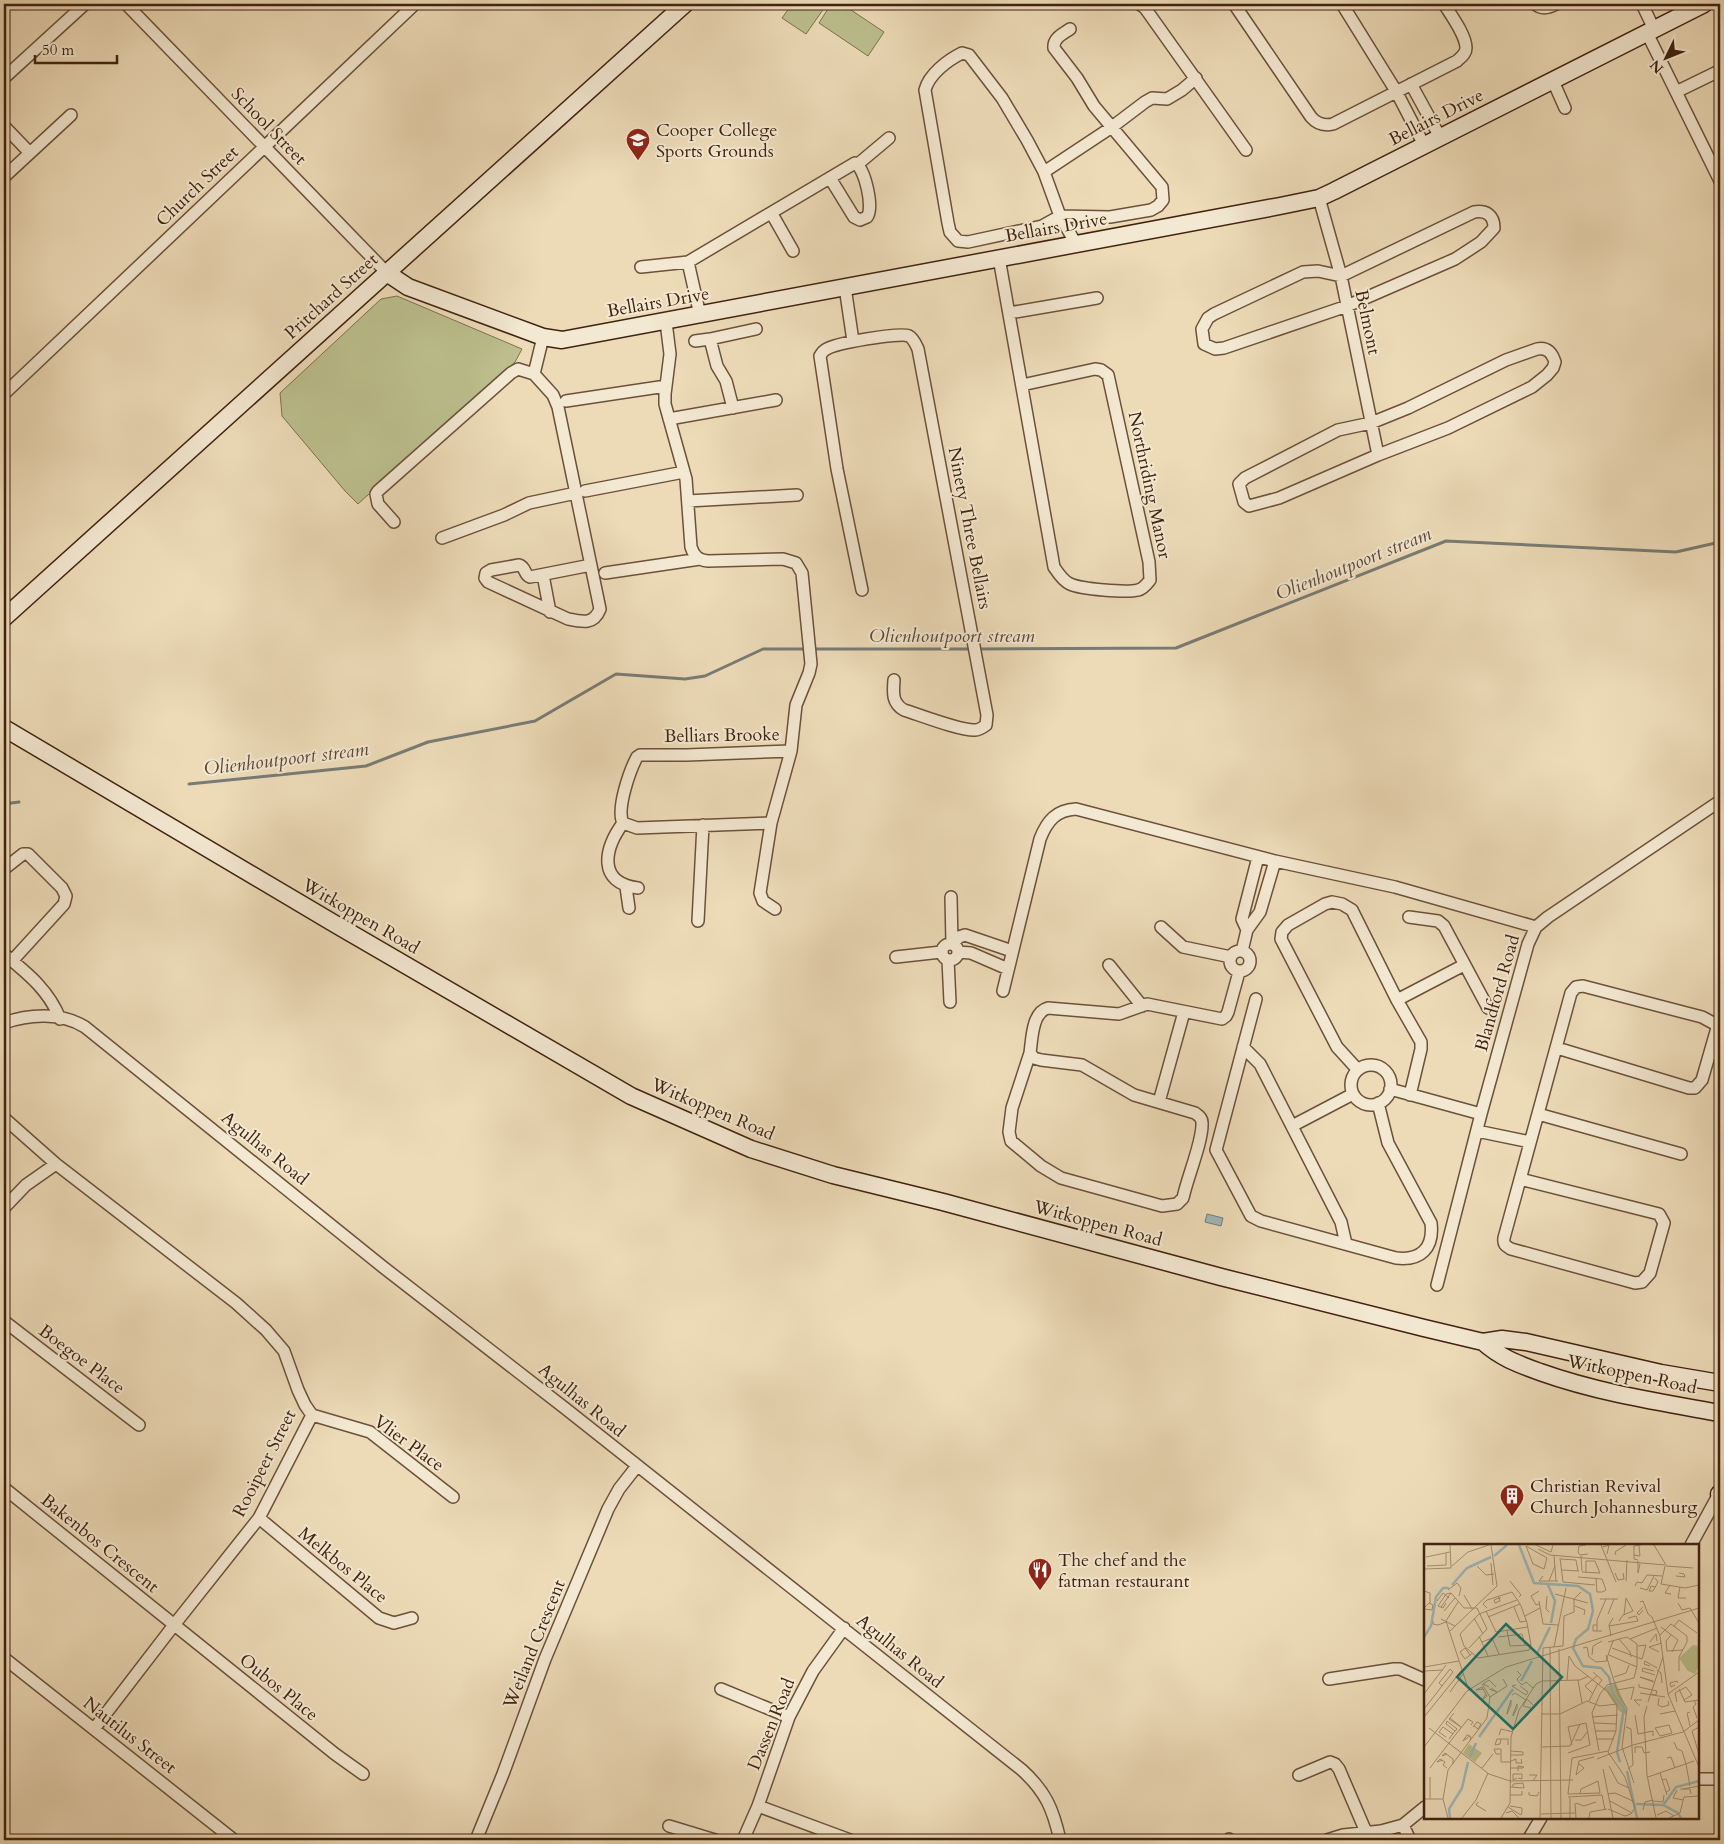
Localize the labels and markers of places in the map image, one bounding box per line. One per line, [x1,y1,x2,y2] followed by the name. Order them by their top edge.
[656,118,777,164] place label: Cooper College Sports Grounds
[625,127,651,161] school or university icon: Cooper College Sports Grounds
[1530,1474,1698,1520] place label: Christian Revival Church Johannesburg
[1499,1483,1525,1517] building icon: Christian Revival Church Johannesburg
[1058,1548,1190,1594] place label: The chef and the fatman restaurant
[1027,1557,1053,1591] restaurant icon: The chef and the fatman restaurant

